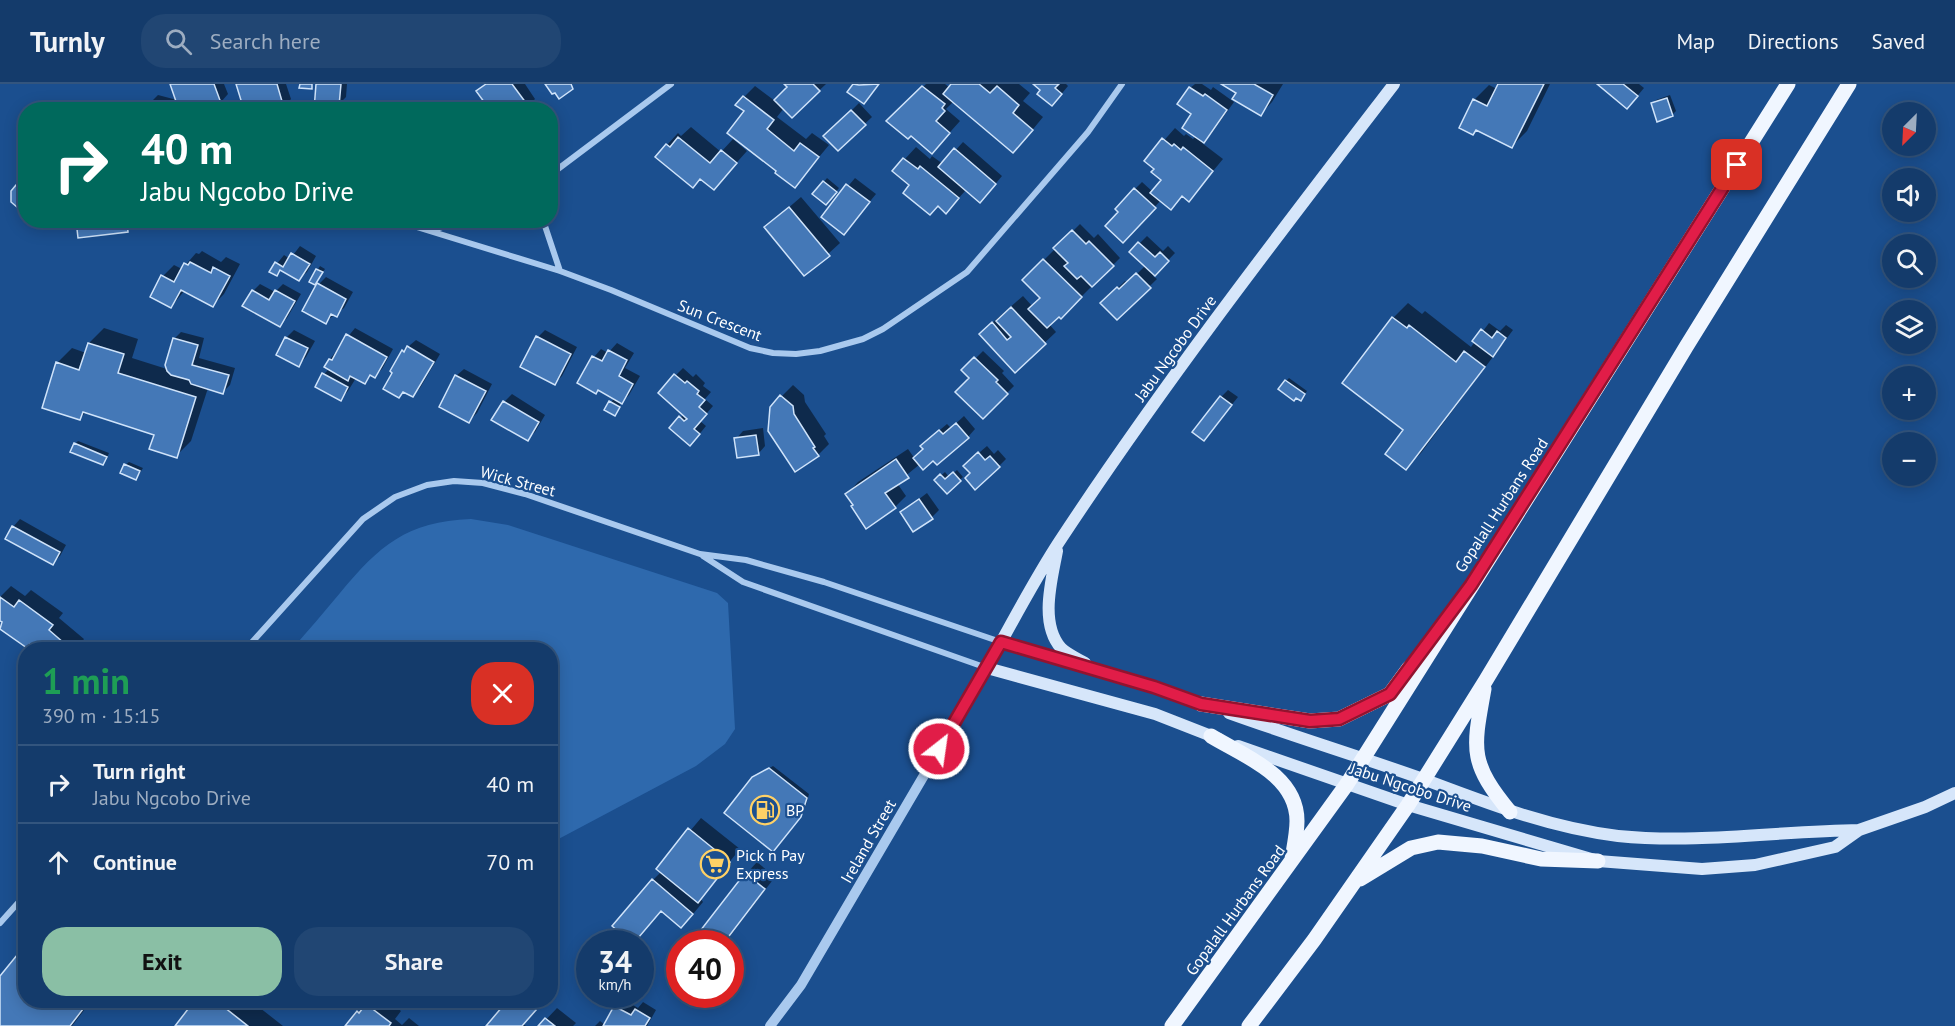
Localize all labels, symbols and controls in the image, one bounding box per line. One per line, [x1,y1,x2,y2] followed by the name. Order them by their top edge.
[141,14,561,68] search box
[30,23,105,60] text: Turnly
[162,25,195,58] icon: search
[210,27,321,55] text: Search here
[1676,28,1715,55] text: Map
[1748,28,1839,55] text: Directions
[1872,28,1925,55] text: Saved
[1882,102,1936,156] north arrow
[1882,102,1936,486] map controls
[141,121,233,176] text: 40 m
[42,126,120,204] icon: right
[1711,139,1762,190] pin
[1720,148,1753,181] icon: arrive
[1882,168,1936,222] button: sound
[141,174,354,208] text: Jabu Ngcobo Drive
[1882,234,1936,288] button: search
[1129,291,1220,406] street label: Jabu Ngcobo Drive
[675,295,765,345] street label: Sun Crescent
[1882,300,1936,354] button: layers
[1882,366,1936,420] button: +
[1882,432,1936,486] button: −
[1450,434,1552,576] street label: Gopalall Hurbans Road
[478,461,558,501] street label: Wick Street
[42,657,130,704] text: 1 min
[471,662,534,725] button: close
[42,703,160,729] text: 390 m · 15:15
[907,717,971,781] position arrow
[93,757,185,785] text: Turn right
[1347,758,1474,816] street label: Jabu Ngcobo Drive
[42,768,75,801] icon: right
[486,770,534,798] text: 40 m
[93,785,251,811] text: Jabu Ngcobo Drive
[749,794,781,826] fuel station icon: BP
[836,795,900,886] street label: Ireland Street
[786,800,804,820] place label: BP
[1181,841,1289,979] street label: Gopalall Hurbans Road
[736,845,805,883] place label: Pick n Pay Express
[42,846,75,879] icon: ahead
[93,848,177,876] text: Continue
[486,848,534,876] text: 70 m
[699,848,731,880] supermarket icon: Pick n Pay Express
[42,927,282,996] button: Exit
[294,927,534,996] button: Share
[666,930,744,1008] speed limit sign: 40
[598,942,632,981] text: 34
[599,975,631,994] text: km/h

